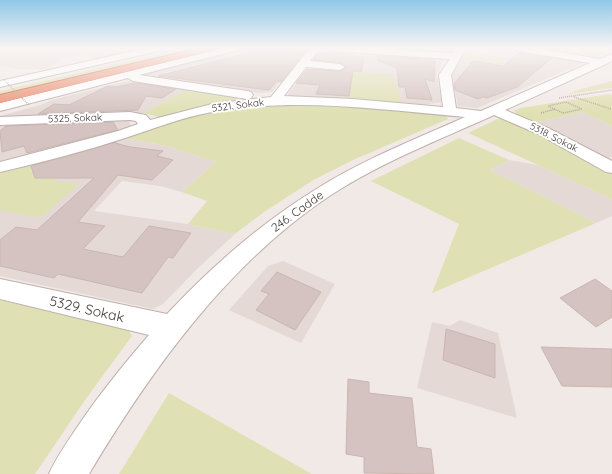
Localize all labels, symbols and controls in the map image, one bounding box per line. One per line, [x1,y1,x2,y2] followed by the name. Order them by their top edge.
[211,95,265,115] street label: 5321. Sokak
[48,111,102,125] street label: 5325. Sokak
[528,119,580,155] street label: 5318. Sokak
[268,187,326,235] street label: 246. Cadde
[48,292,126,326] street label: 5329. Sokak

